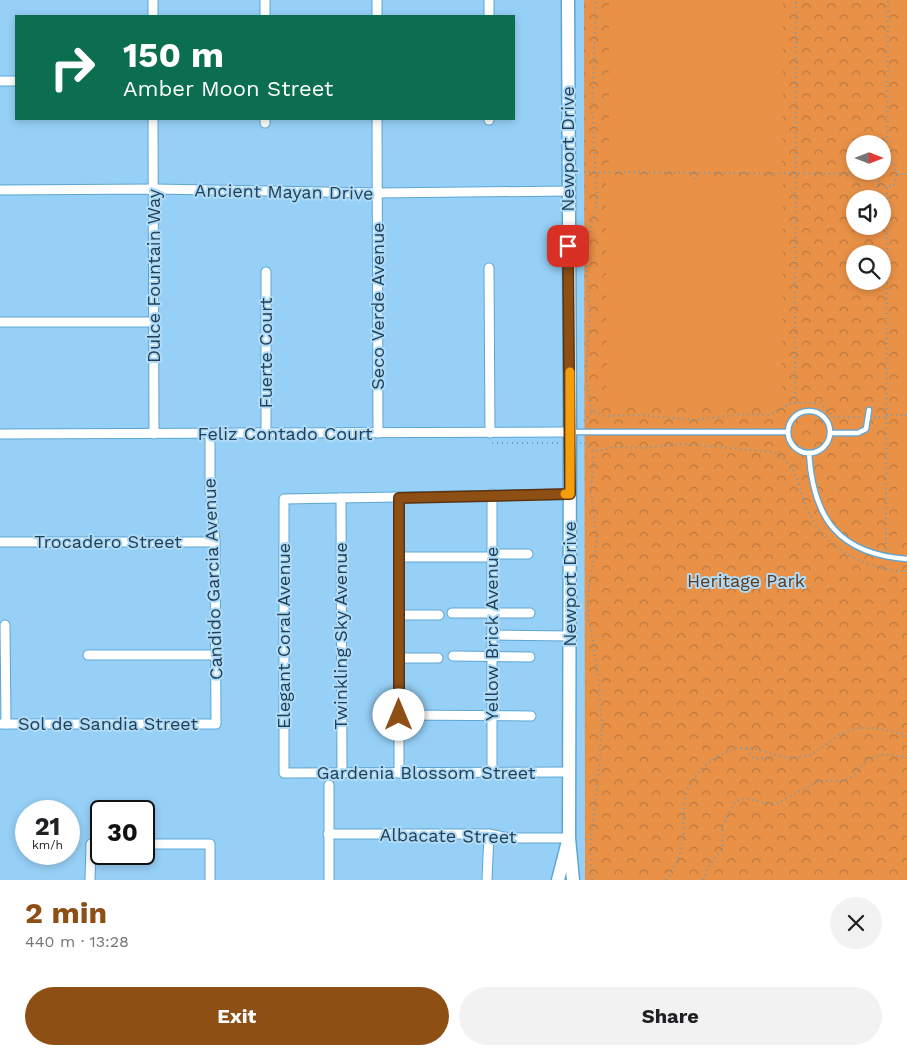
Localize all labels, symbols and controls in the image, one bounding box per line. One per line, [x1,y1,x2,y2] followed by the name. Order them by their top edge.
[123,34,224,76] text: 150 m
[40,35,105,100] icon: right
[123,76,333,101] text: Amber Moon Street
[557,86,578,212] street label: Newport Drive
[846,135,891,180] north arrow
[846,135,891,290] map controls
[194,179,374,204] street label: Ancient Mayan Drive
[143,188,164,363] street label: Dulce Fountain Way
[846,190,891,235] button: sound
[367,222,388,390] street label: Seco Verde Avenue
[547,225,589,267] pin
[554,232,582,260] icon: arrive
[846,245,891,290] button: search
[255,297,276,409] street label: Fuerte Court
[197,423,373,444] street label: Feliz Contado Court
[198,478,227,680] street label: Candido Garcia Avenue
[559,521,580,647] street label: Newport Drive
[34,531,182,552] street label: Trocadero Street
[330,542,351,730] street label: Twinkling Sky Avenue
[273,543,294,729] street label: Elegant Coral Avenue
[481,547,502,721] street label: Yellow Brick Avenue
[687,570,805,591] park label: Heritage Park
[372,688,424,740] position arrow
[18,713,198,734] street label: Sol de Sandia Street
[316,762,536,783] street label: Gardenia Blossom Street
[90,800,155,865] speed limit sign: 30
[35,812,60,841] text: 21
[379,824,517,847] street label: Albacate Street
[32,838,63,852] text: km/h
[25,895,107,930] text: 2 min
[830,897,882,949] button: close
[25,932,129,951] text: 440 m · 13:28
[25,987,449,1045] button: Exit
[459,987,882,1045] button: Share

